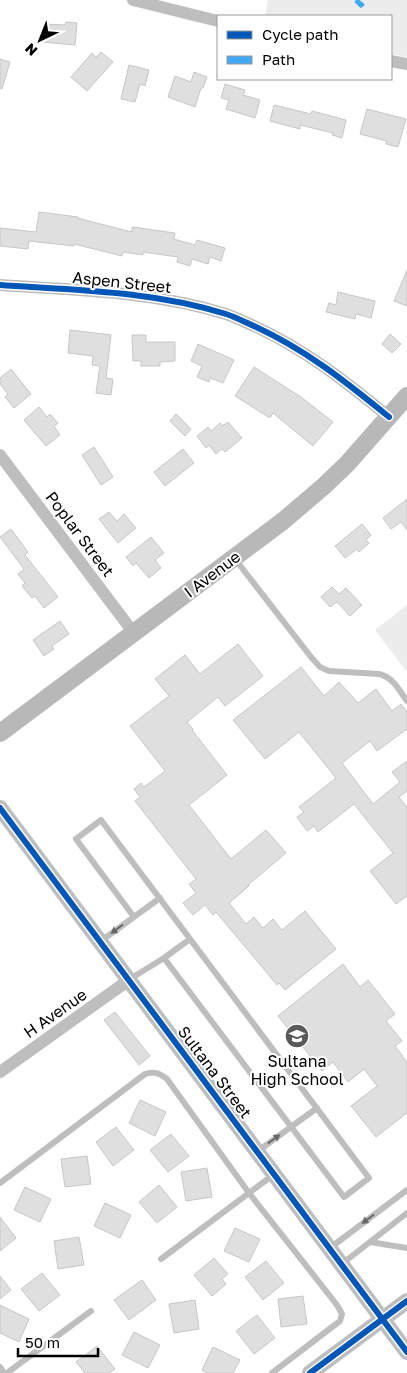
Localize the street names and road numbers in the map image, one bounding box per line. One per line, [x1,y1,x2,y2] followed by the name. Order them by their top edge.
[72,267,172,297] street label: Aspen Street
[41,487,119,581] street label: Poplar Street
[180,546,244,602] street label: I Avenue
[20,984,90,1042] street label: H Avenue
[174,1022,256,1122] street label: Sultana Street

